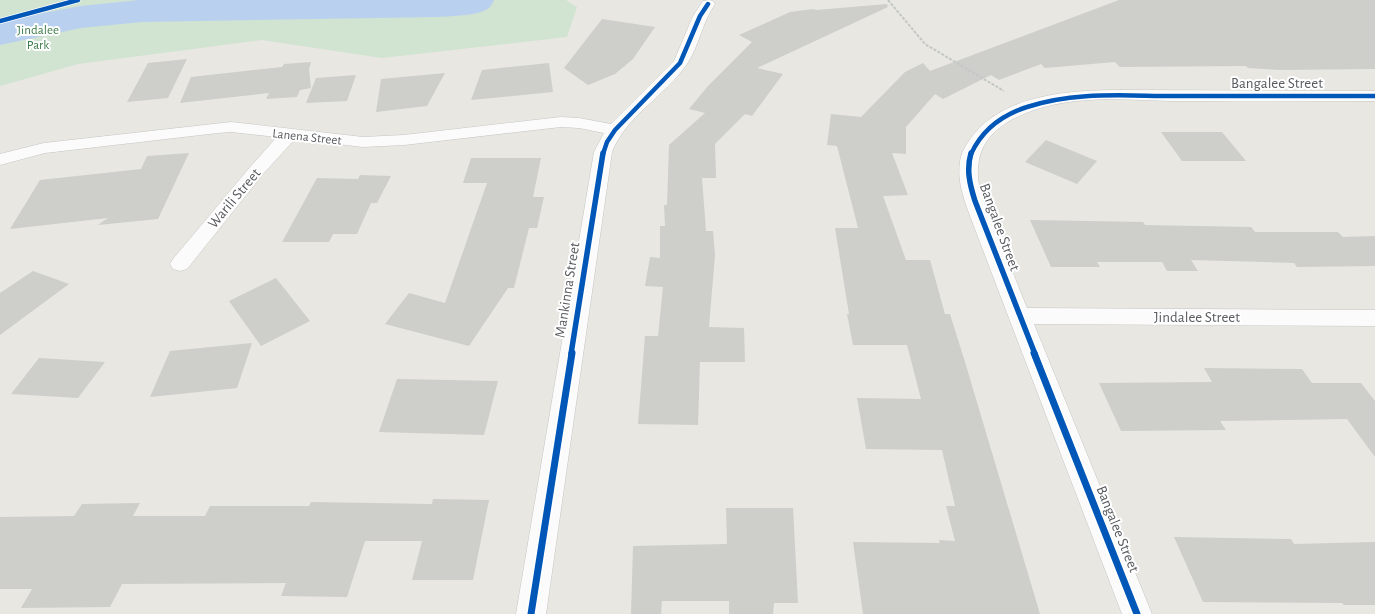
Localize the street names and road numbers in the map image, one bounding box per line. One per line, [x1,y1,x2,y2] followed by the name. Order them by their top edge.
[1231,76,1323,91] street label: Bangalee Street
[272,127,342,148] street label: Lanena Street
[205,165,264,231] street label: Warili Street
[977,181,1022,273] street label: Bangalee Street
[553,241,582,339] street label: Mankinna Street
[1154,310,1240,325] street label: Jindalee Street
[1093,484,1142,575] street label: Bangalee Street

